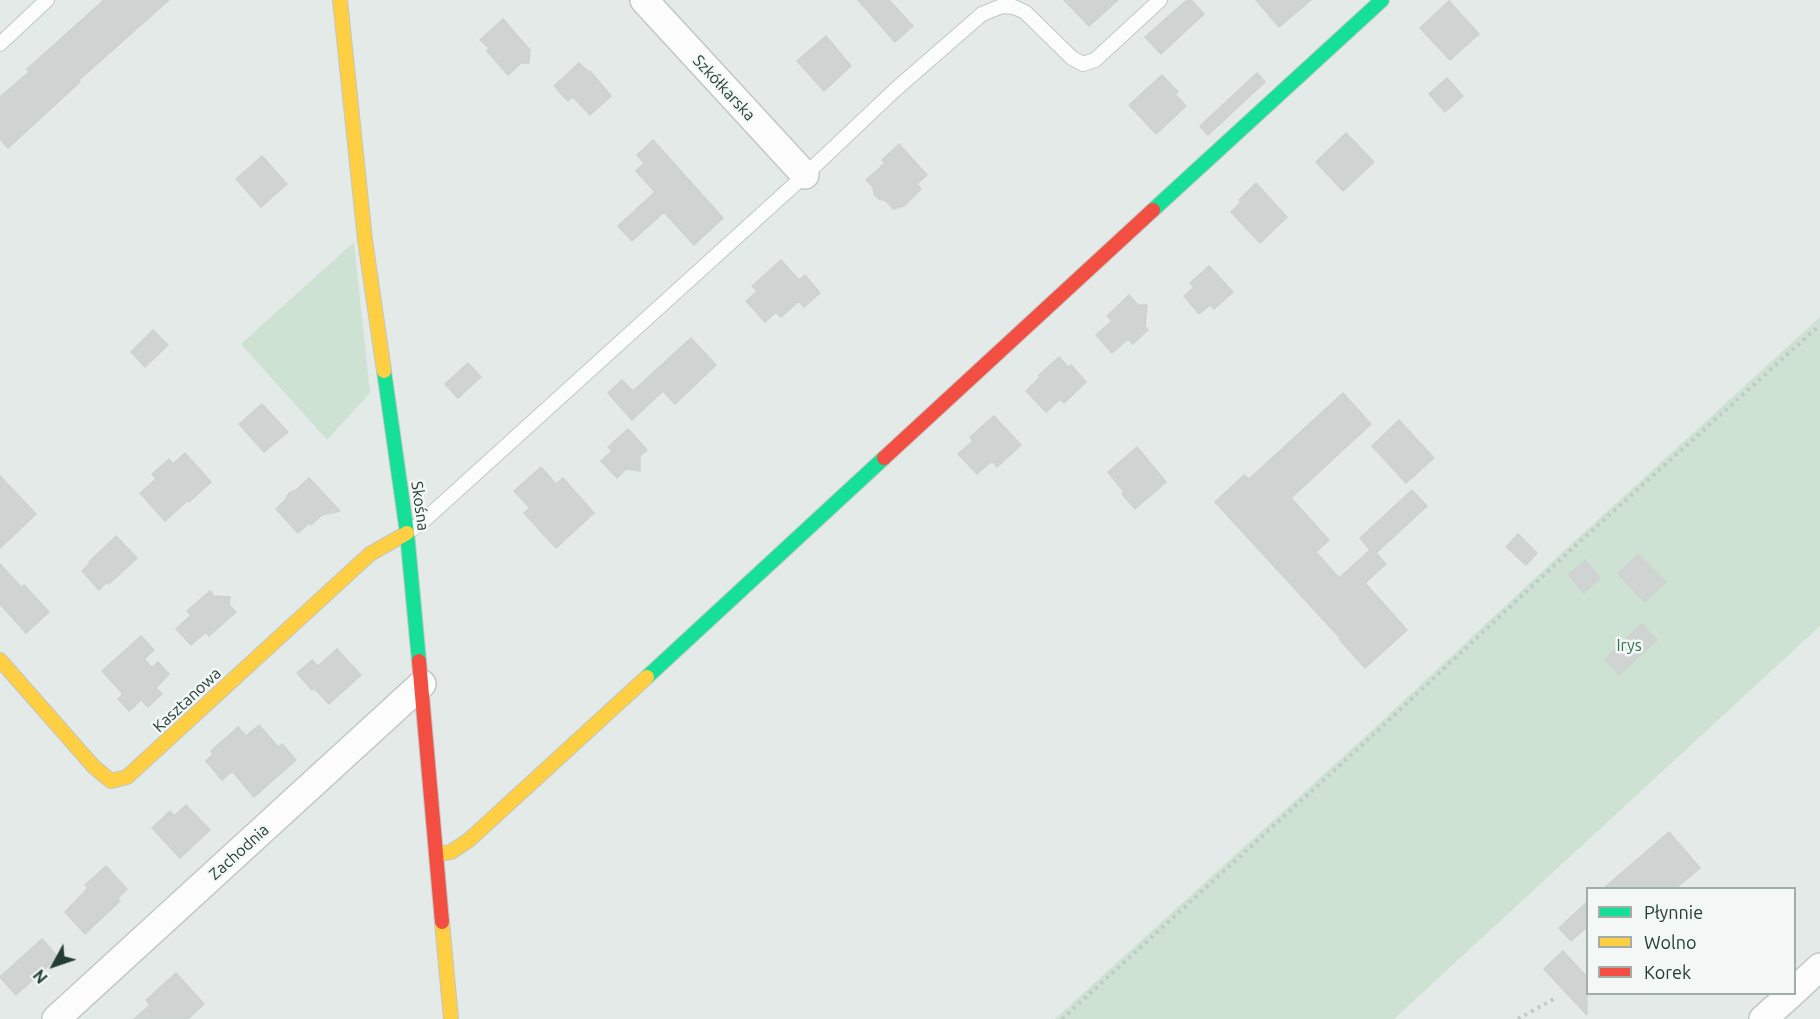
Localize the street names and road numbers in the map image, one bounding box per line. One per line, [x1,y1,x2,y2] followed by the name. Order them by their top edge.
[689,51,759,125] street label: Szkółkarska
[407,480,433,532] street label: Skośna
[149,664,225,736] street label: Kasztanowa
[205,820,273,884] street label: Zachodnia

